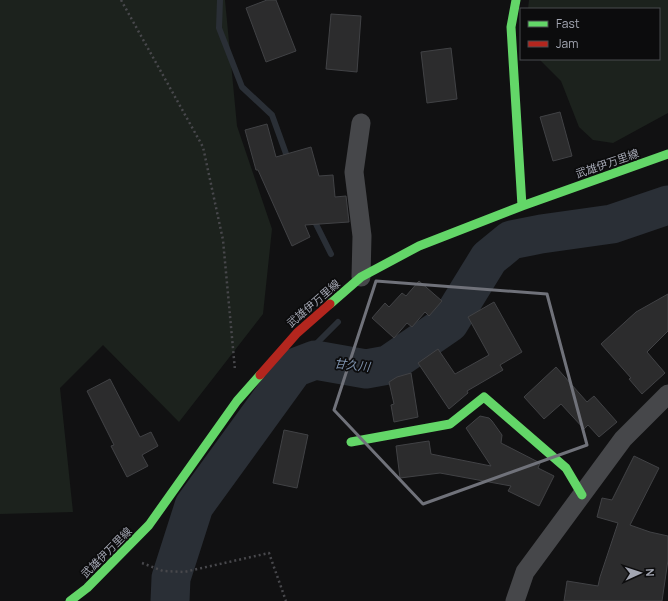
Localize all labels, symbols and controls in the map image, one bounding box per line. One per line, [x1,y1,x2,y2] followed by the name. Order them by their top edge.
[520,8,660,60] legend
[556,15,580,32] text: Fast
[556,35,578,52] text: Jam
[573,145,641,181] street label: 武雄伊万里線
[283,276,343,330] street label: 武雄伊万里線
[333,355,373,376] water label: 甘久川
[77,523,135,581] street label: 武雄伊万里線
[620,553,660,593] north arrow
[643,568,658,577] text: N

